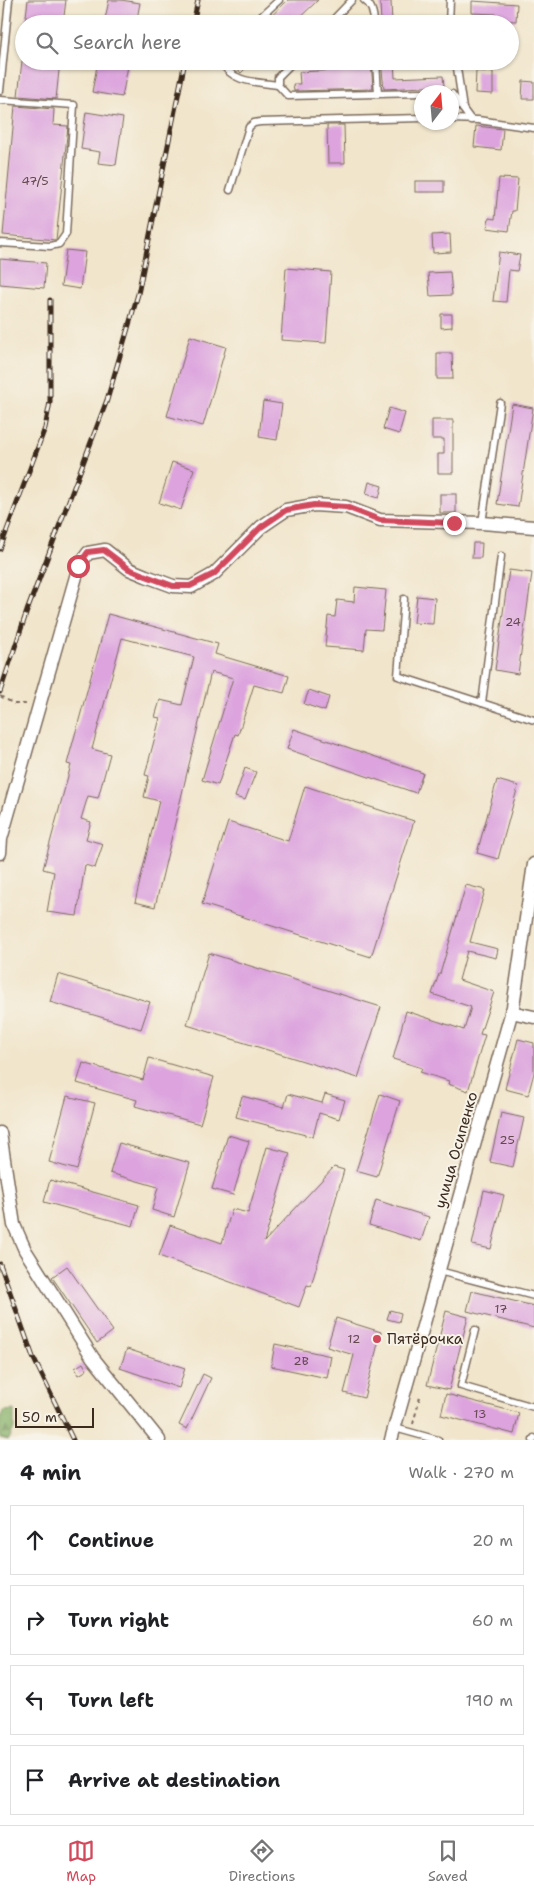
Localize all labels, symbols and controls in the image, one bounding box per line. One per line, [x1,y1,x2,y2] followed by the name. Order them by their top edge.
[15,15,519,70] search box
[33,29,61,57] icon: search
[73,30,182,55] text: Search here
[414,85,459,130] north arrow
[21,173,49,189] house number: 47/5
[443,512,466,535] route end
[67,555,90,578] route start
[505,614,521,630] house number: 24
[430,1089,482,1211] street label: улица Осипенко
[499,1132,515,1148] house number: 25
[495,1301,507,1317] house number: 17
[387,1329,464,1349] place label: Пятёрочка
[348,1331,360,1347] house number: 12
[371,1333,383,1345] marker: Пятёрочка
[293,1353,309,1369] house number: 2В
[15,1405,94,1428] scale bar
[474,1406,486,1422] house number: 13
[22,1408,57,1426] text: 50 m
[20,1459,81,1487] text: 4 min
[409,1462,514,1483] text: Walk · 270 m
[21,1526,49,1554] icon: ahead
[68,1528,154,1553] text: Continue
[472,1530,513,1551] text: 20 m
[21,1606,49,1634] icon: right
[68,1608,169,1633] text: Turn right
[472,1610,513,1631] text: 60 m
[21,1686,49,1714] icon: left
[68,1688,154,1713] text: Turn left
[466,1690,513,1711] text: 190 m
[21,1766,49,1794] icon: arrive
[68,1768,280,1793] text: Arrive at destination
[66,1837,96,1885] tab: Map
[229,1837,296,1885] tab: Directions
[428,1837,468,1885] tab: Saved

